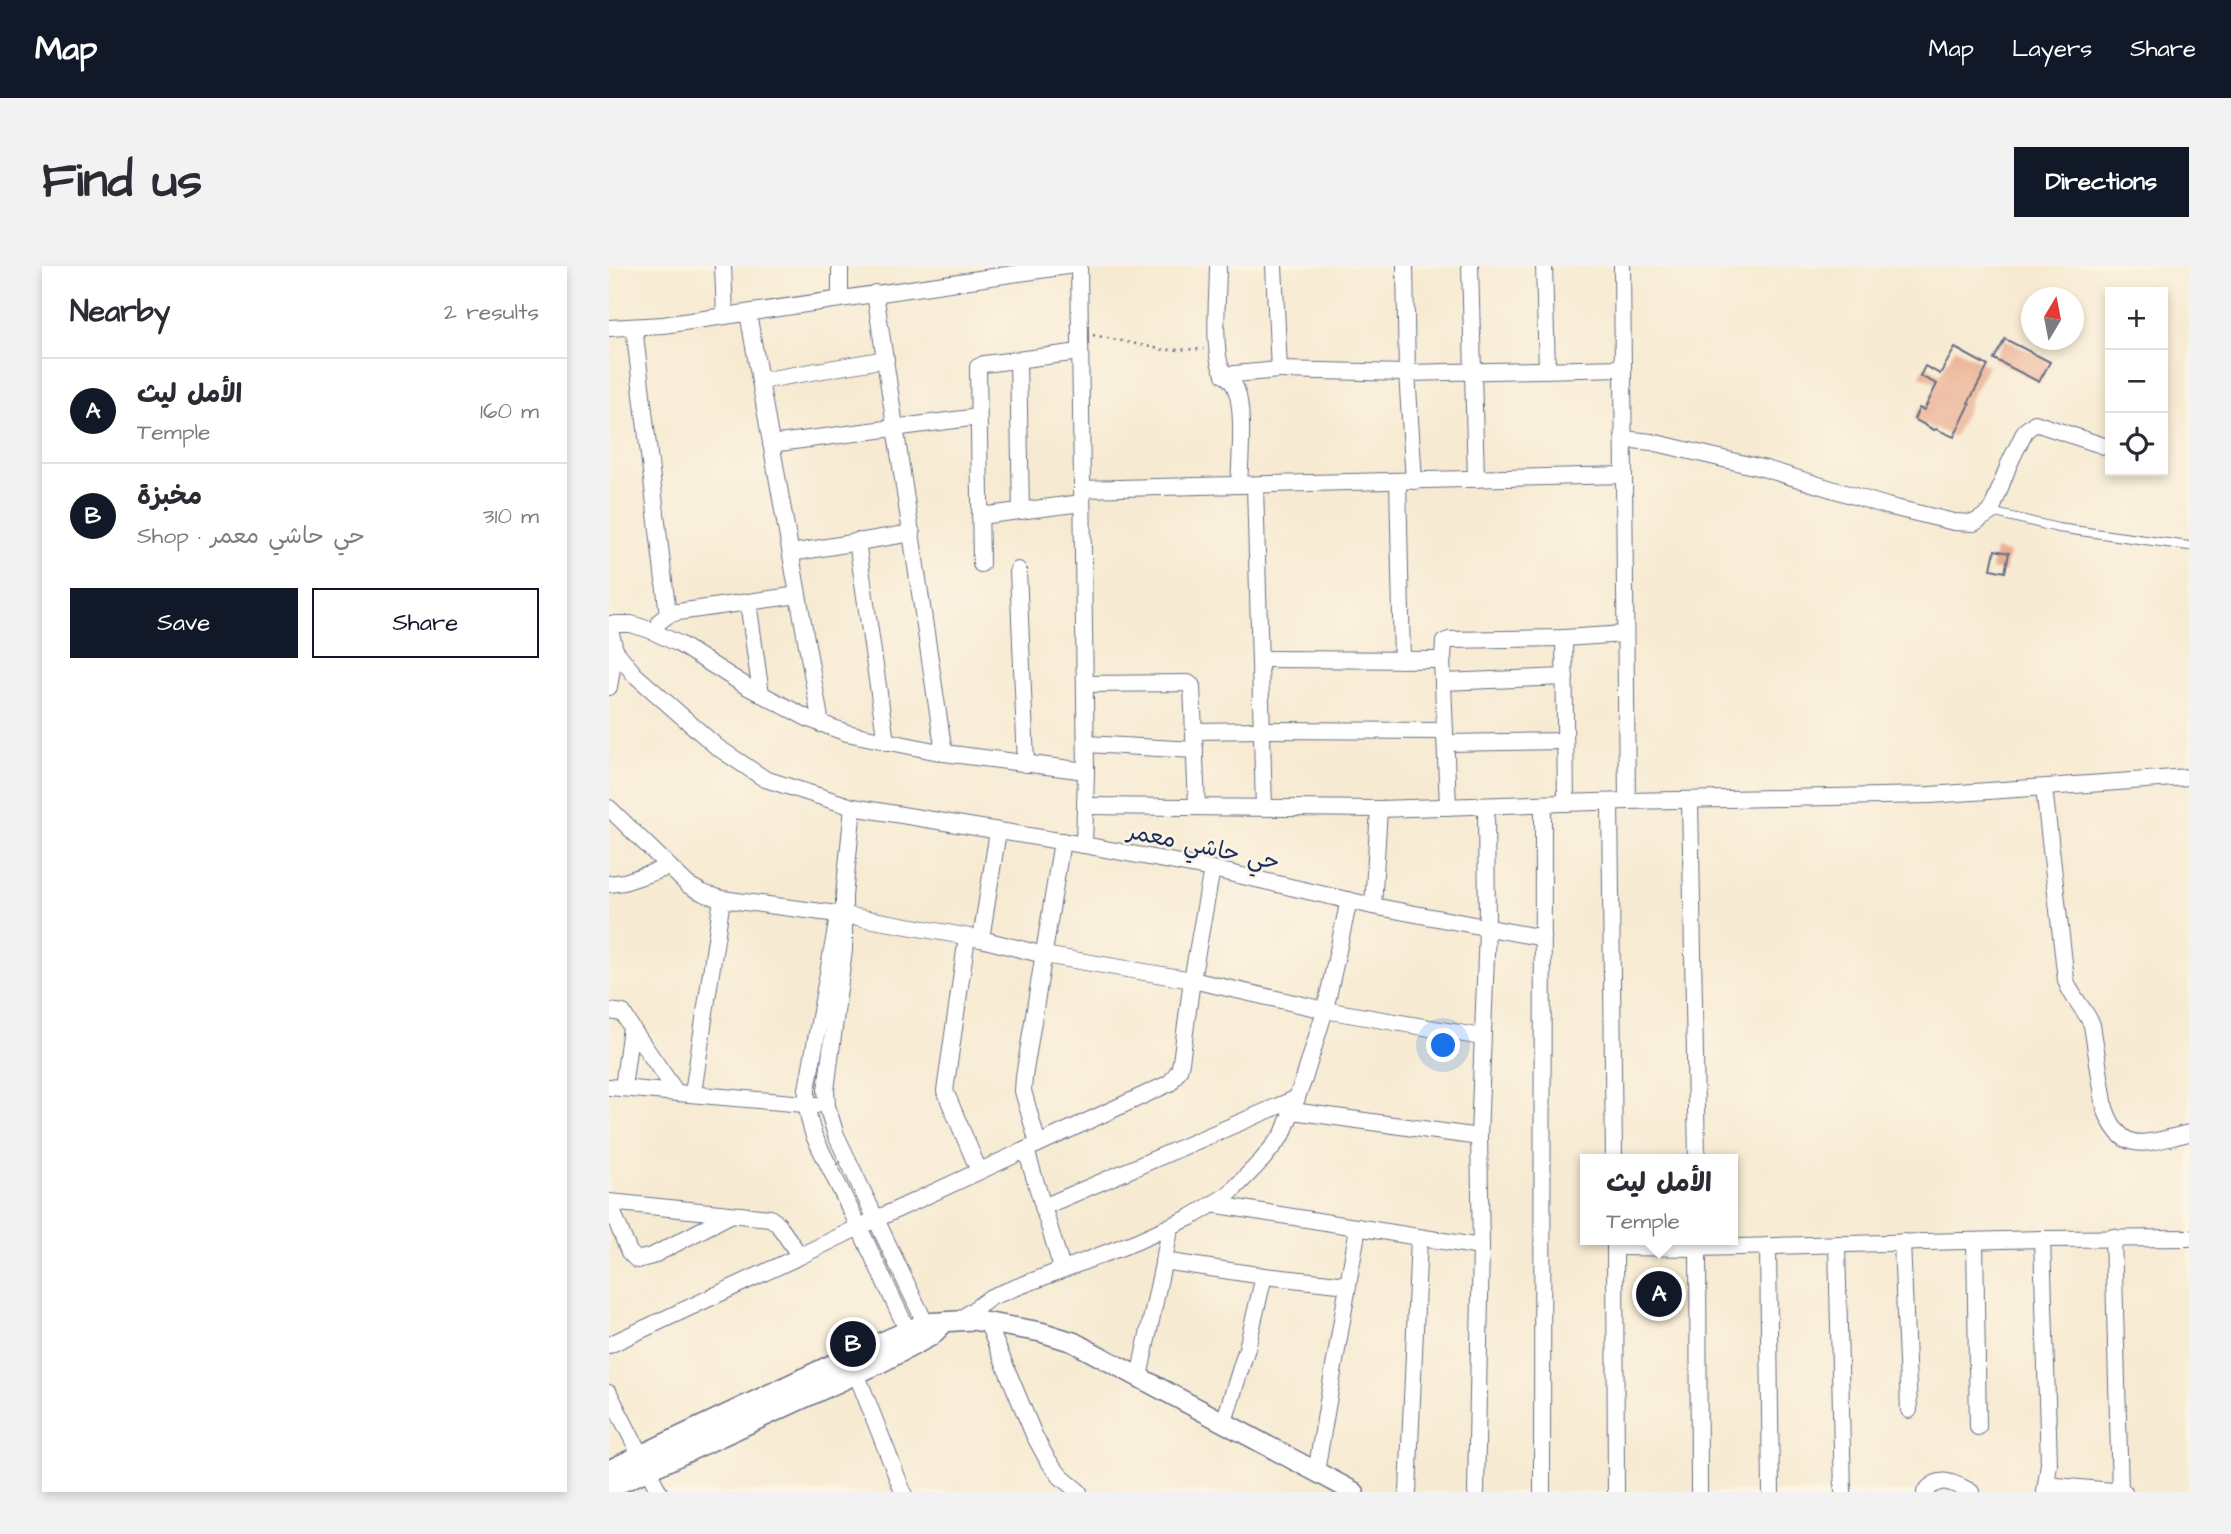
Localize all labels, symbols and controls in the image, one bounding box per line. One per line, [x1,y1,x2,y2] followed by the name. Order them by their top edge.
[35,26,97,72] text: Map
[1929,32,1974,66] text: Map
[2012,32,2092,66] text: Layers
[2130,32,2196,66] text: Share
[2014,147,2189,217] button: Directions
[42,148,202,216] text: Find us
[2021,287,2084,350] north arrow
[2105,287,2168,476] map controls
[2105,287,2168,350] button: +
[70,291,170,333] text: Nearby
[444,296,539,328] text: 2 results
[2105,350,2168,413] button: −
[137,376,242,412] text: الأمل ليث
[86,395,100,427] text: A
[480,395,539,427] text: 160 m
[2105,413,2168,476] button: locate
[137,416,211,448] text: Temple
[137,478,202,514] text: مخبزة
[85,500,101,532] text: B
[483,500,539,532] text: 310 m
[137,520,365,552] text: Shop · حي حاشي معمر
[70,588,298,658] button: Save
[312,588,539,658] button: Share
[1122,815,1283,883] street label: حي حاشي معمر
[1426,1028,1460,1062] your location
[1580,1154,1738,1245] popup
[1606,1165,1712,1201] text: الأمل ليث
[1606,1205,1680,1237] text: Temple
[1636,1268,1682,1320] pin: A
[830,1318,876,1370] pin: B

